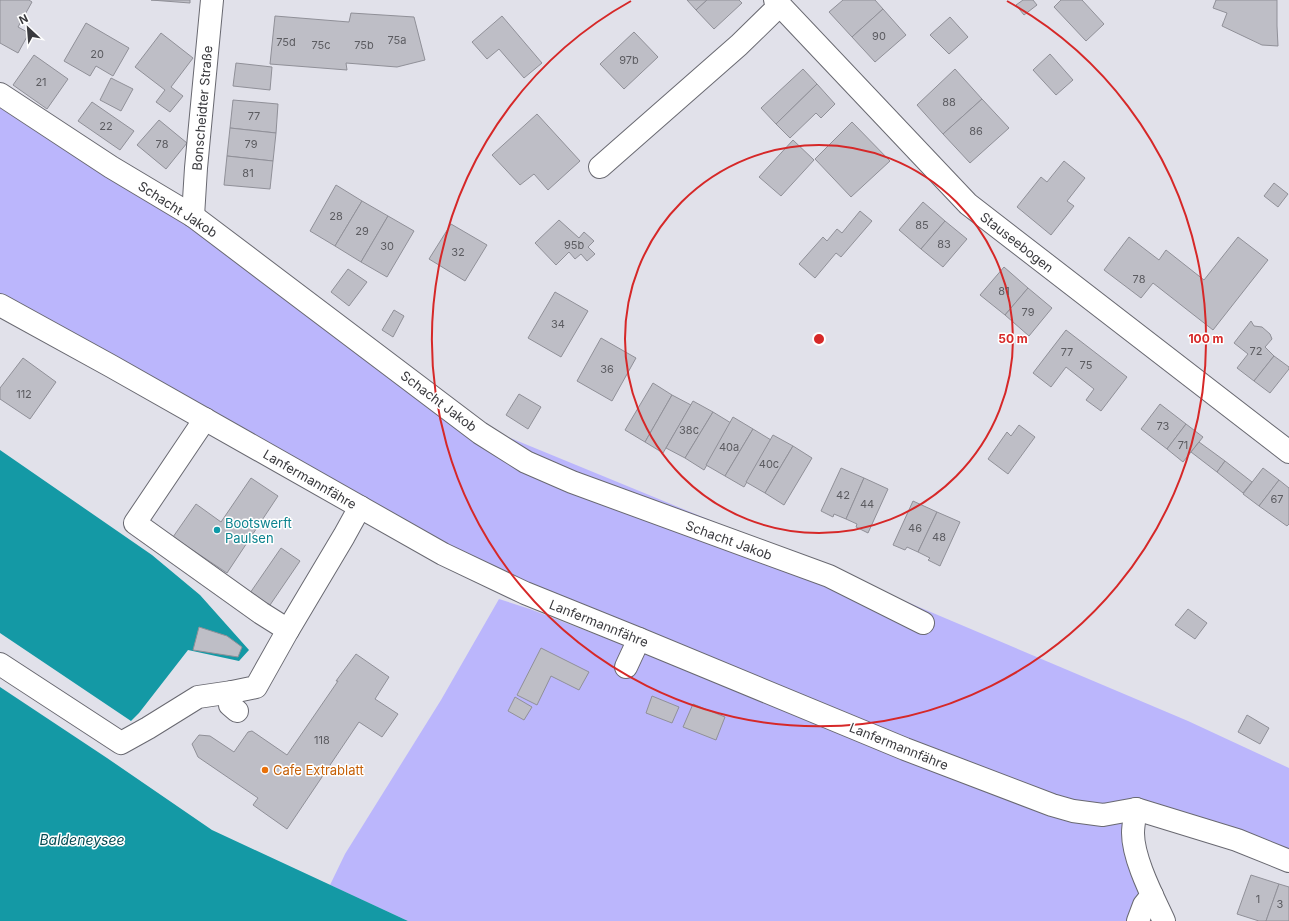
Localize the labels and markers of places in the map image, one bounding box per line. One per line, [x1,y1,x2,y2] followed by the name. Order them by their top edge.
[812,332,826,346] centre of rings
[225,515,292,546] place label: Bootswerft Paulsen
[212,525,222,535] marker: Bootswerft Paulsen
[273,762,364,778] place label: Cafe Extrablatt
[260,765,270,775] marker: Cafe Extrablatt

